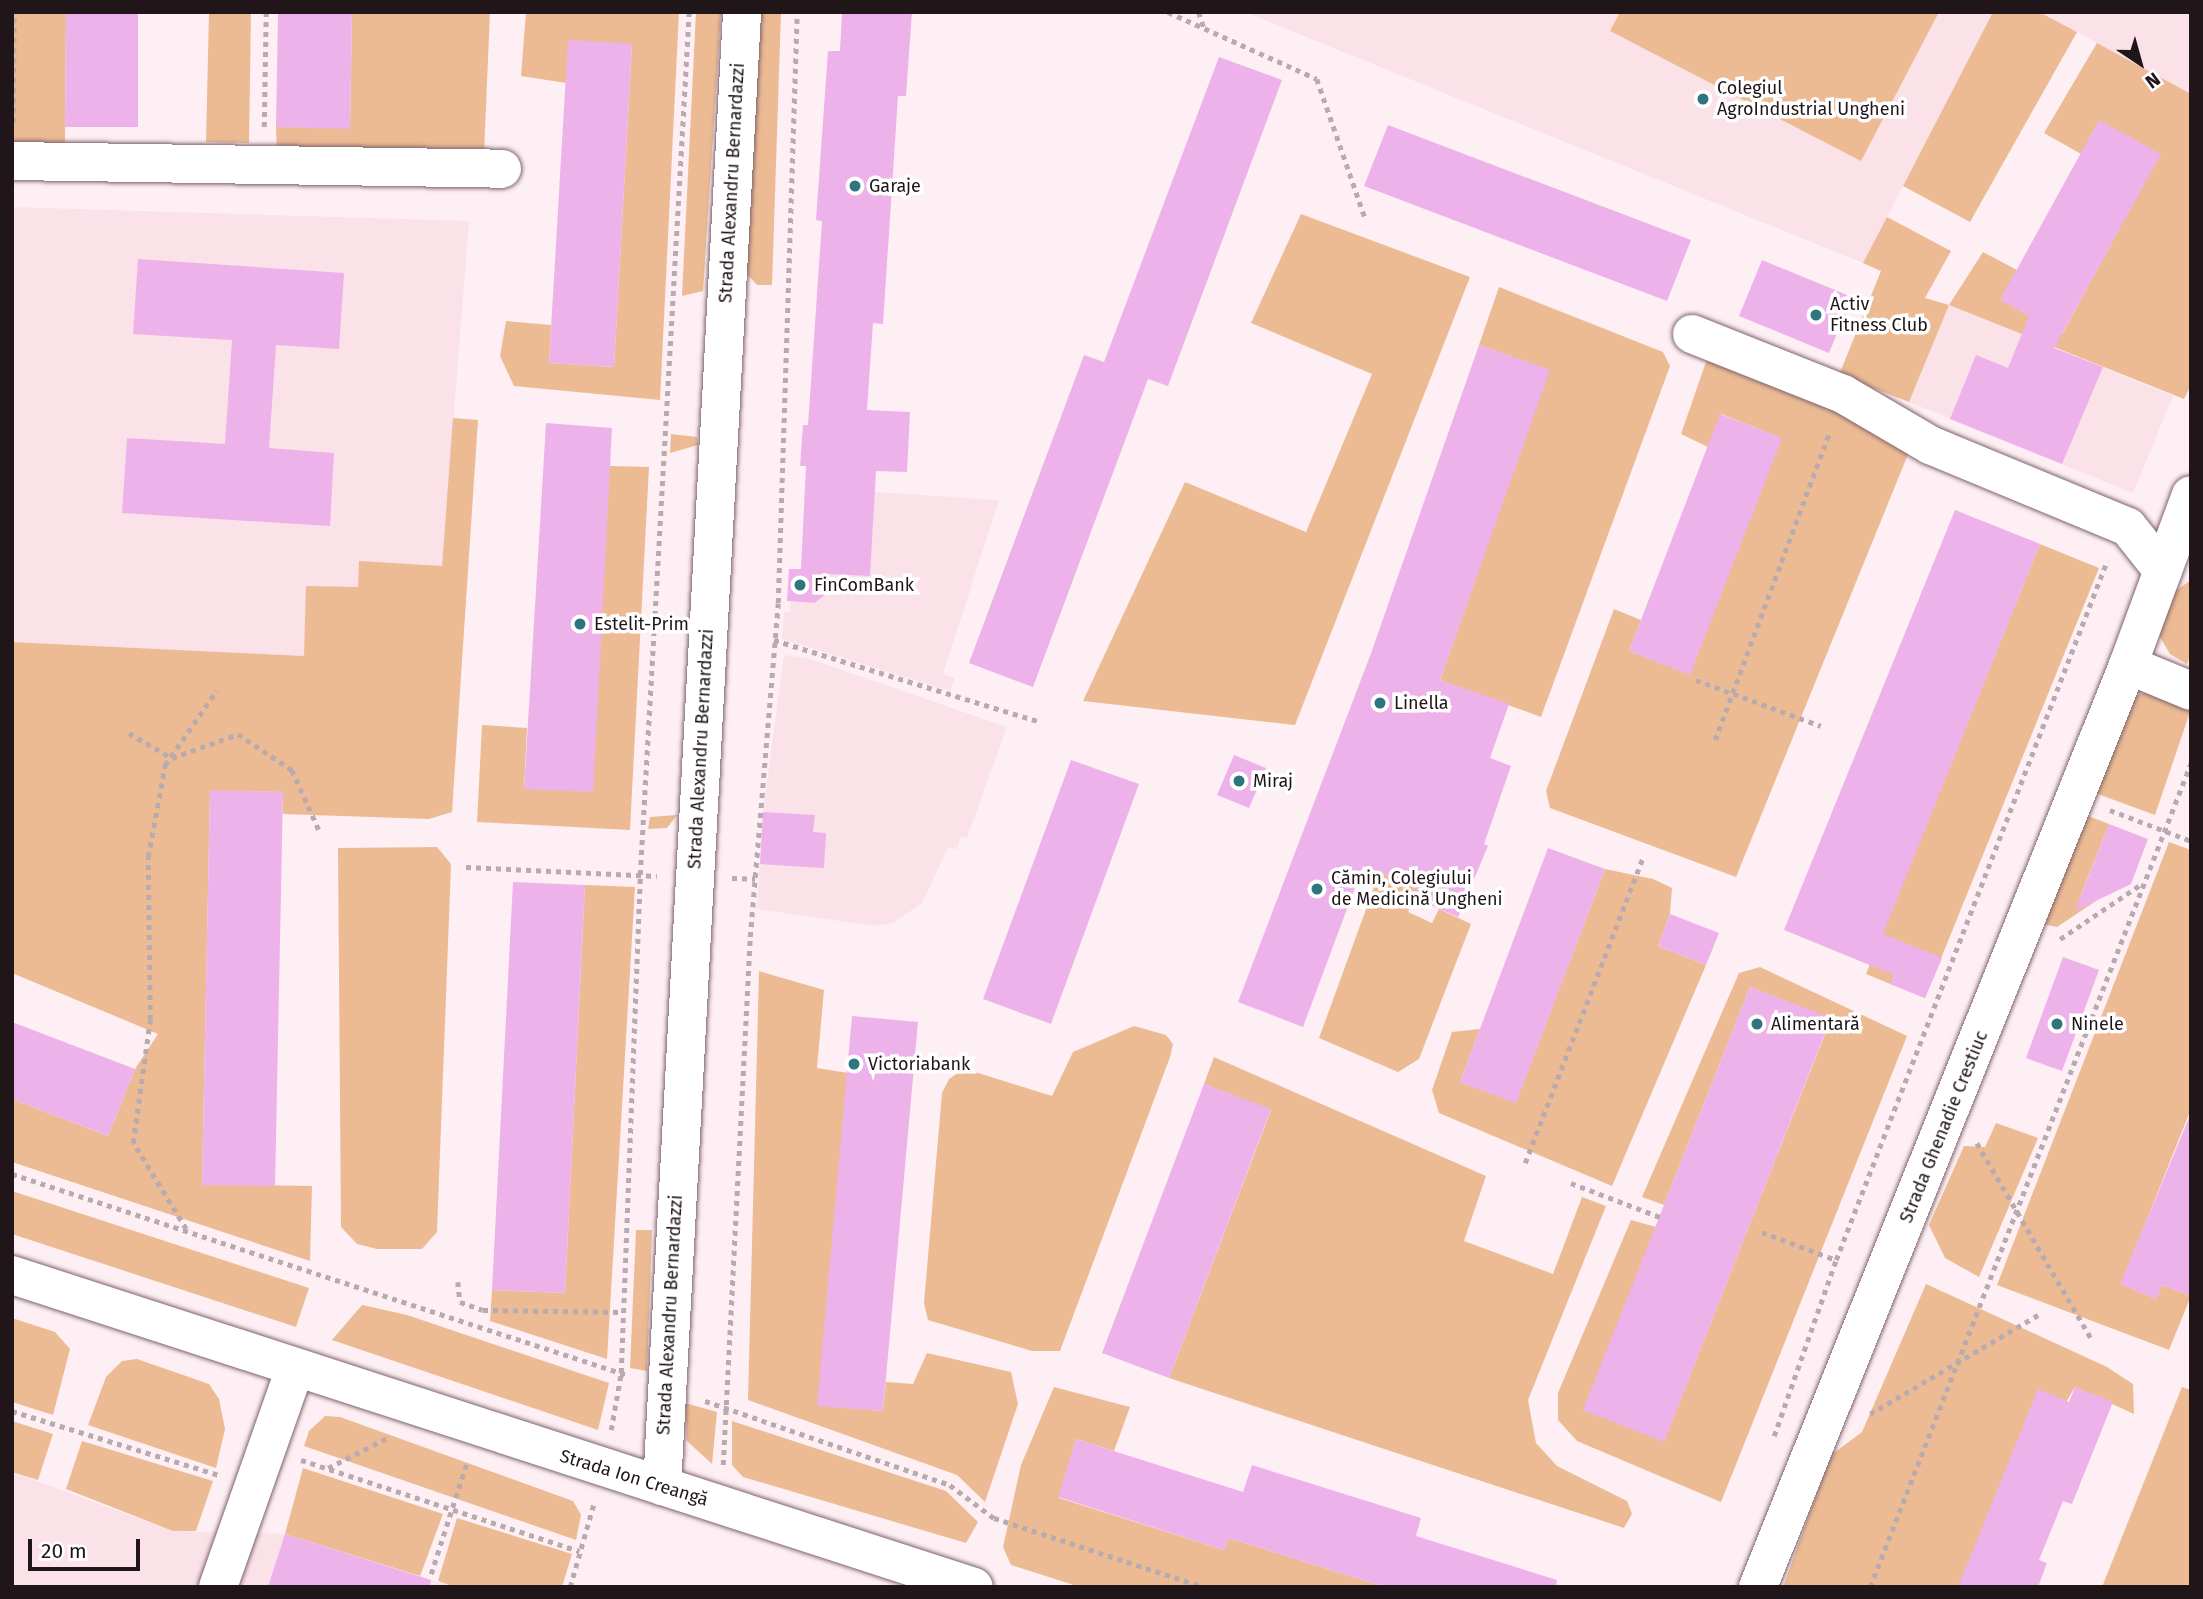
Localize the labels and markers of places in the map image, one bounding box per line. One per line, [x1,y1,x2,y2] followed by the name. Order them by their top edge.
[1717,78,1905,120] place label: Colegiul AgroIndustrial Ungheni
[1695,91,1711,107] marker: Colegiul AgroIndustrial Ungheni
[869,175,921,197] place label: Garaje
[847,178,863,194] marker: Garaje
[1830,294,1928,336] place label: Activ Fitness Club
[1808,307,1824,323] marker: Activ Fitness Club
[814,574,914,596] place label: FinComBank
[792,577,808,593] marker: FinComBank
[594,613,689,635] place label: Estelit-Prim
[572,616,588,632] marker: Estelit-Prim
[1394,692,1449,714] place label: Linella
[1372,695,1388,711] marker: Linella
[1253,770,1293,792] place label: Miraj
[1231,773,1247,789] marker: Miraj
[1331,868,1503,910] place label: Cămin, Colegiului de Medicină Ungheni
[1309,881,1325,897] marker: Cămin, Colegiului de Medicină Ungheni
[1771,1013,1860,1035] place label: Alimentară
[2071,1013,2124,1035] place label: Ninele
[1749,1016,1765,1032] marker: Alimentară
[2049,1016,2065,1032] marker: Ninele
[868,1053,970,1075] place label: Victoriabank
[846,1056,862,1072] marker: Victoriabank

